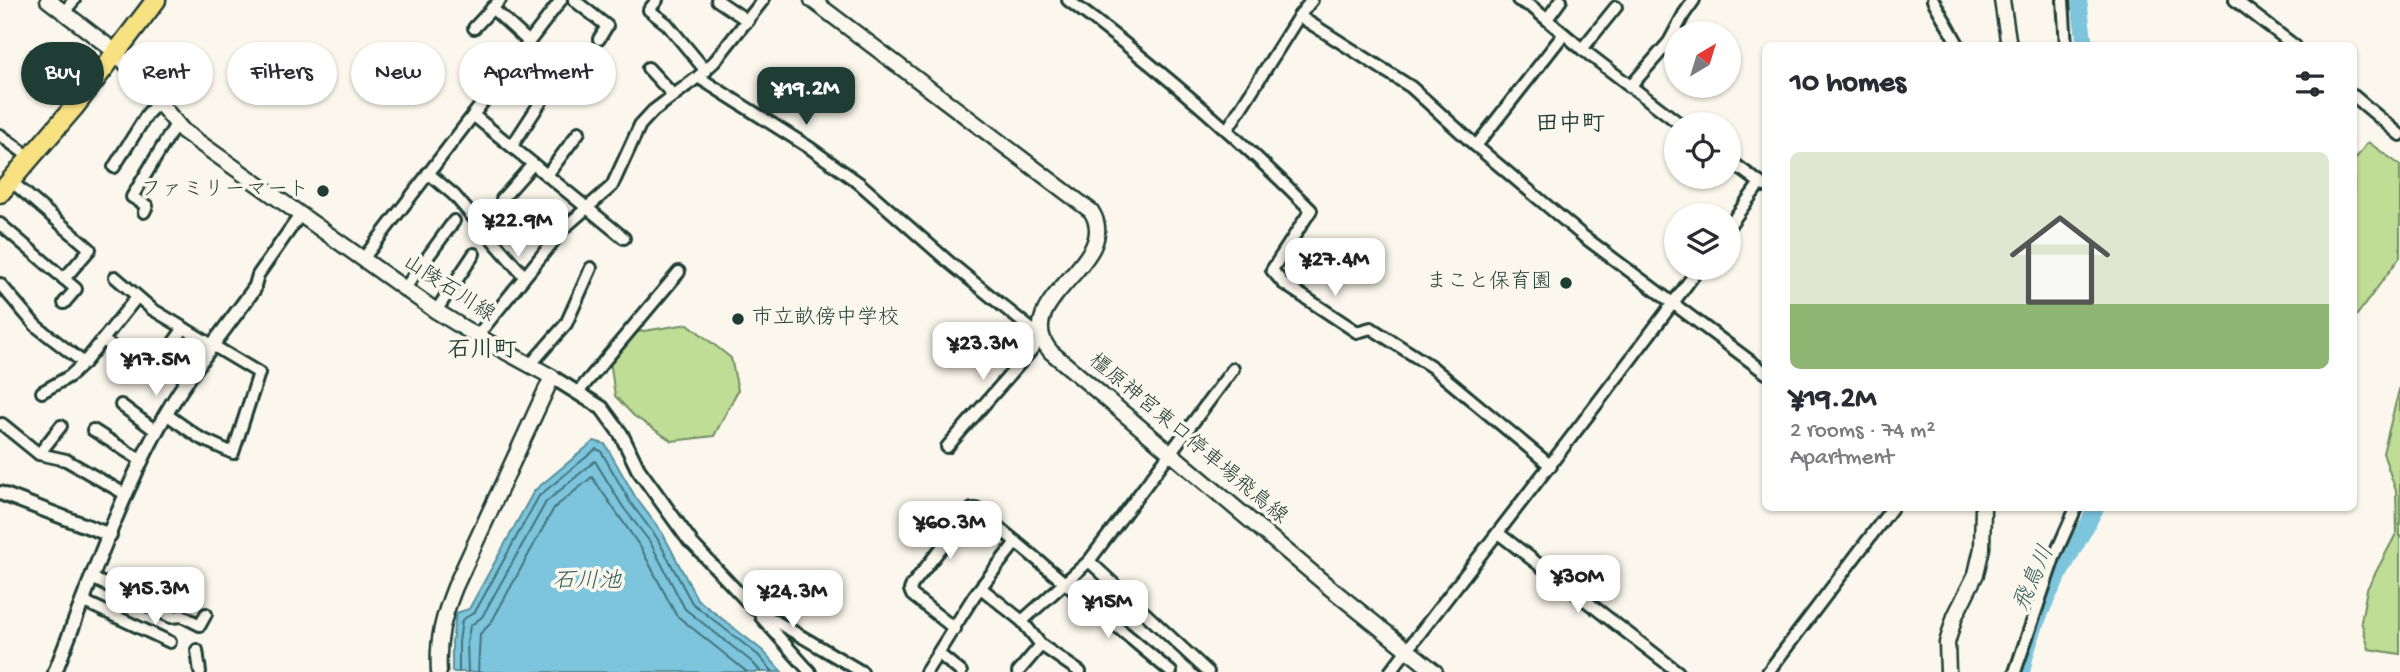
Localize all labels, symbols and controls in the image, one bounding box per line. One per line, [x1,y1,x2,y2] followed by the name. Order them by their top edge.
[1664,21,1741,98] north arrow
[1664,21,1741,280] map controls
[21,42,104,105] chip: Buy
[118,42,213,105] chip: Rent
[227,42,337,105] chip: Filters
[351,42,445,105] chip: New
[459,42,616,105] chip: Apartment
[2291,65,2329,103] icon: filters
[1790,67,1906,102] text: 10 homes
[749,68,863,127] pin: ¥19.2M
[773,76,839,103] text: ¥19.2M
[1536,111,1605,139] district label: 田中町
[1664,112,1741,189] button: locate
[141,179,309,204] place label: ファミリーマート
[315,183,331,199] marker: ファミリーマート
[1997,197,2123,323] icon: home
[461,200,575,259] pin: ¥22.9M
[1664,203,1741,280] button: layers
[484,208,552,235] text: ¥22.9M
[1278,238,1392,298] pin: ¥27.4M
[1301,247,1369,274] text: ¥27.4M
[397,250,499,329] street label: 山陵石川線
[1426,269,1552,296] place label: まこと保育園
[1558,275,1574,291] marker: まこと保育園
[752,305,899,332] place label: 市立畝傍中学校
[730,311,746,327] marker: 市立畝傍中学校
[926,322,1040,382] pin: ¥23.3M
[949,331,1018,358] text: ¥23.3M
[448,337,517,365] district label: 石川町
[99,338,213,398] pin: ¥17.5M
[122,347,190,374] text: ¥17.5M
[1082,348,1293,531] street label: 橿原神宮東口停車場飛鳥線
[1790,383,1876,418] text: ¥19.2M
[1790,418,1935,445] text: 2 rooms · 74 m²
[1790,445,1894,472] text: Apartment
[893,502,1007,561] pin: ¥60.3M
[915,510,985,537] text: ¥60.3M
[2008,542,2061,616] water label: 飛鳥川
[1537,556,1619,615] pin: ¥30M
[1552,564,1604,591] text: ¥30M
[98,568,212,627] pin: ¥15.3M
[553,568,623,596] water label: 石川池
[736,570,850,630] pin: ¥24.3M
[121,576,189,603] text: ¥15.3M
[759,579,827,606] text: ¥24.3M
[1067,580,1149,640] pin: ¥15M
[1084,589,1132,616] text: ¥15M

